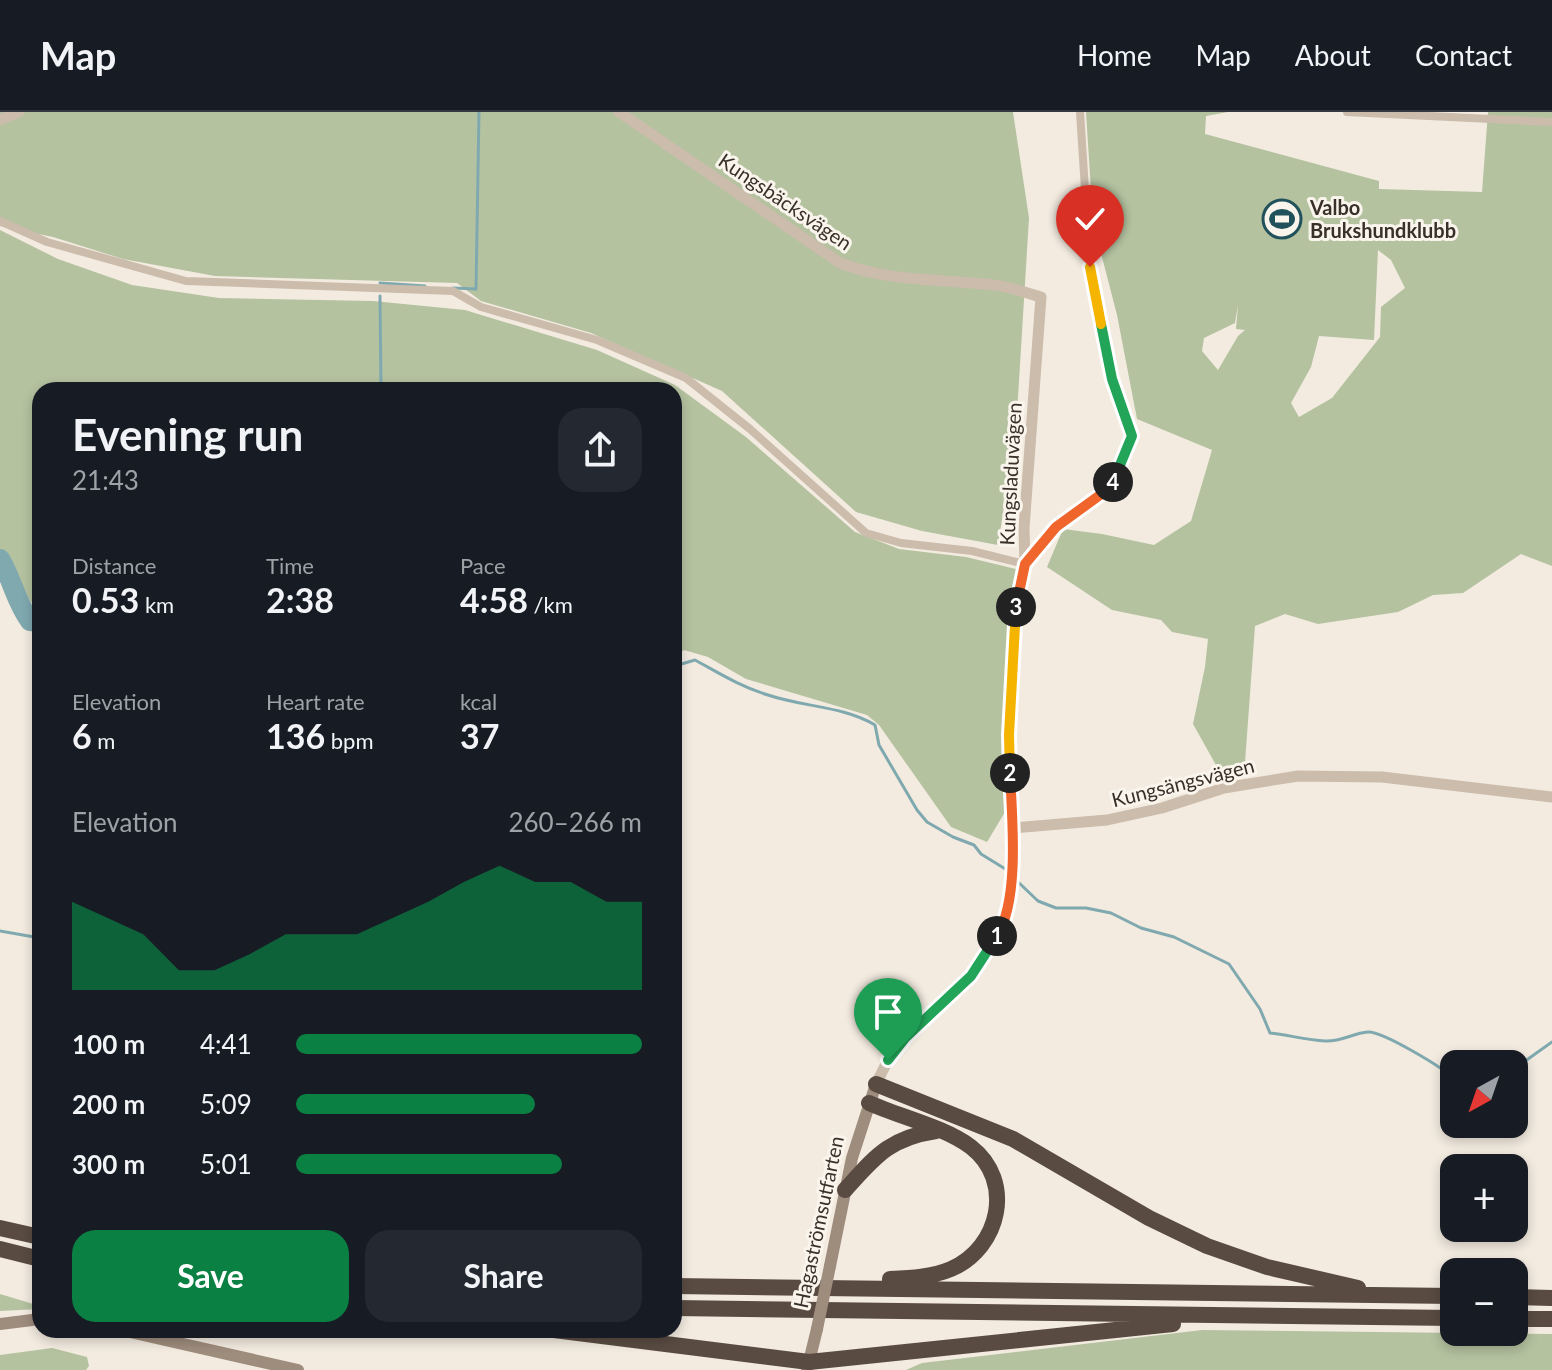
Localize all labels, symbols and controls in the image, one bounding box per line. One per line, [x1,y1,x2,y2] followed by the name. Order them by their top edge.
[40,32,116,78] text: Map
[1077,38,1152,72] text: Home
[1196,38,1251,72] text: Map
[1295,38,1371,72] text: About
[1415,38,1512,72] text: Contact
[714,148,857,255] street label: Kungsbäcksvägen
[1056,185,1124,267] pin
[1309,195,1456,242] place label: Valbo Brukshundklubb
[1068,197,1112,241] icon: check
[1261,198,1303,240] sports icon: Valbo Brukshundklubb
[994,402,1026,546] street label: Kungsladuvägen
[72,408,303,460] text: Evening run
[558,408,642,492] button: share
[1093,462,1133,502] pin: 4
[72,464,139,496] text: 21:43
[1107,468,1119,495] text: 4
[72,552,156,579] text: Distance
[266,552,314,579] text: Time
[460,552,506,579] text: Pace
[72,579,139,620] text: 0.53
[266,579,334,620] text: 2:38
[460,579,528,620] text: 4:58
[996,587,1036,627] pin: 3
[139,591,174,618] text: km
[528,591,573,618] text: /km
[1010,593,1022,620] text: 3
[72,688,161,715] text: Elevation
[266,688,365,715] text: Heart rate
[460,688,497,715] text: kcal
[72,715,92,756] text: 6
[266,715,325,756] text: 136
[460,715,499,756] text: 37
[92,727,115,754] text: m
[325,727,374,754] text: bpm
[990,753,1030,793] pin: 2
[1109,753,1257,811] street label: Kungsängsvägen
[1004,759,1016,786] text: 2
[72,806,178,838] text: Elevation
[508,806,642,838] text: 260–266 m
[977,916,1017,956] pin: 1
[991,922,1003,949] text: 1
[854,978,922,1060] pin
[866,990,910,1034] icon: arrive
[72,1028,145,1060] text: 100 m
[200,1028,252,1060] text: 4:41
[1440,1050,1528,1138] north arrow
[1440,1050,1528,1346] map controls
[72,1088,145,1120] text: 200 m
[200,1088,252,1120] text: 5:09
[788,1134,848,1310] street label: Hagaströmsutfarten
[72,1148,145,1180] text: 300 m
[200,1148,252,1180] text: 5:01
[1440,1154,1528,1242] button: +
[72,1230,349,1322] button: Save
[365,1230,642,1322] button: Share
[1440,1258,1528,1346] button: −

